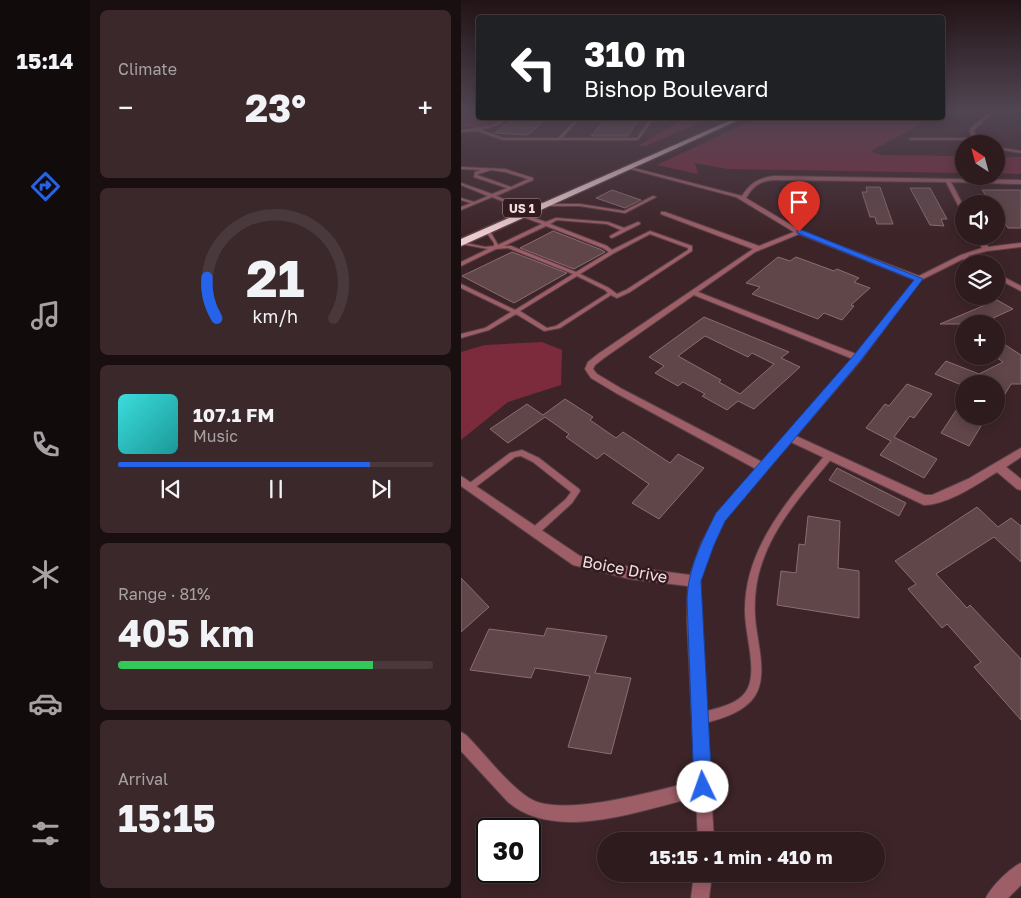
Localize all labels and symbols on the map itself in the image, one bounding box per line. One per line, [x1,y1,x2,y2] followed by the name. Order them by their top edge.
[955,135,1005,185] north arrow
[778,181,820,232] pin
[503,198,541,218] road number: US 1
[581,551,669,587] street label: Boice Drive
[676,760,728,812] position arrow
[476,818,541,883] speed limit sign: 30

